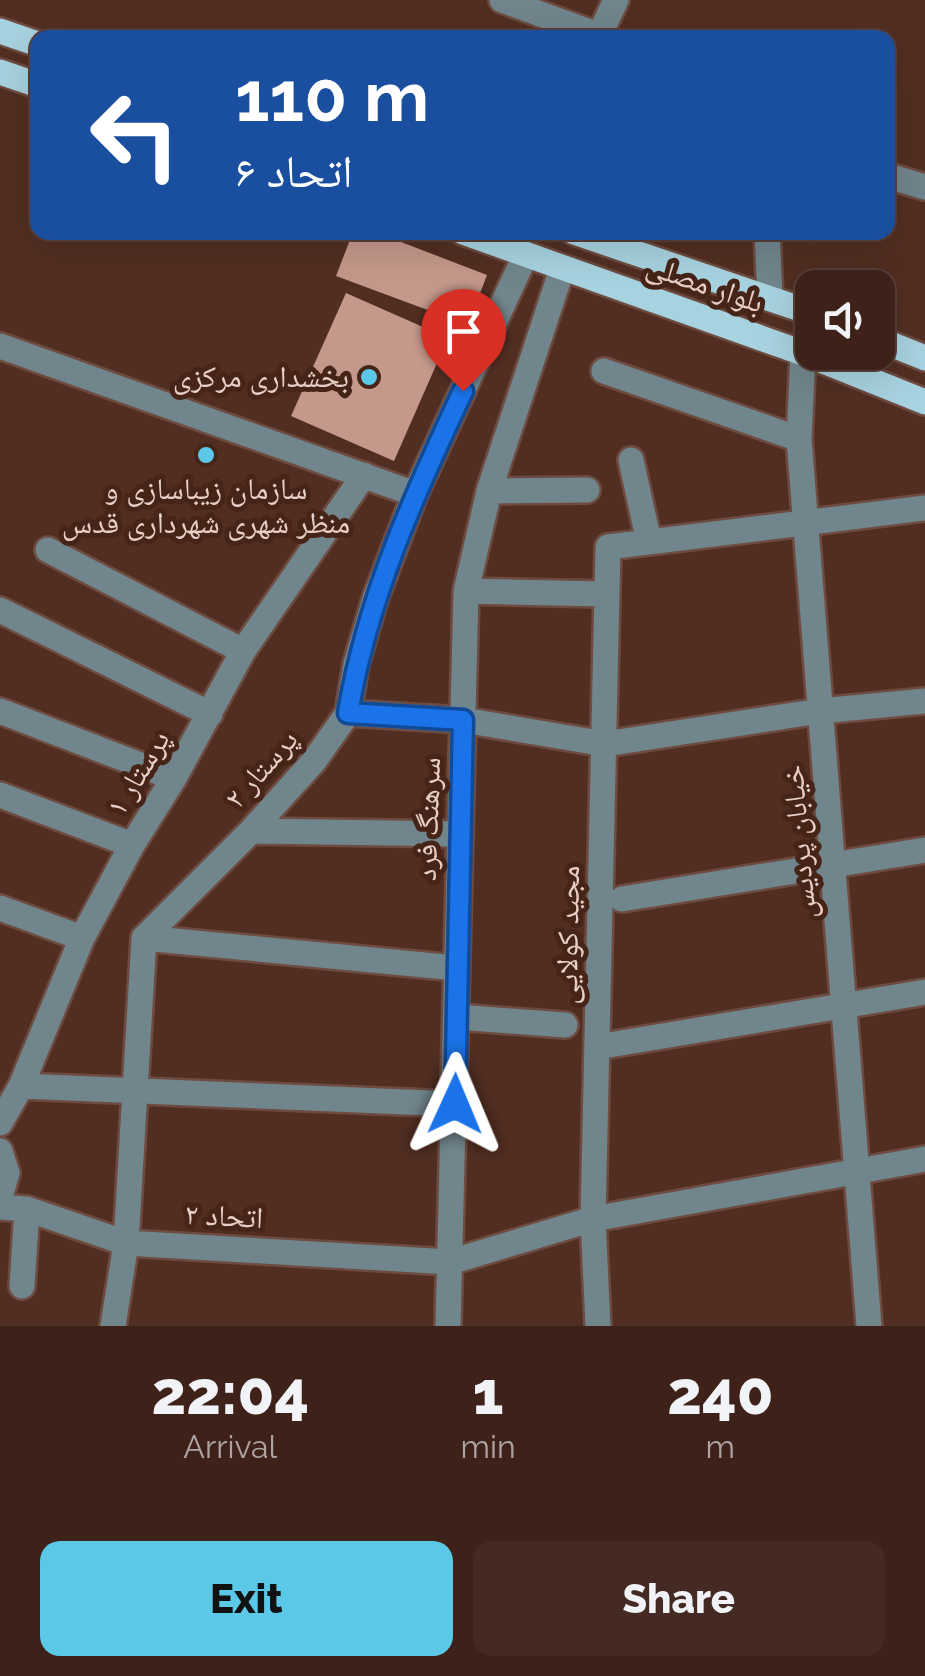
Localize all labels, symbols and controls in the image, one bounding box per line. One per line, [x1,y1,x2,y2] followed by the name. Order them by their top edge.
[235,55,429,137] text: 110 m
[70,70,200,200] icon: left
[235,145,353,198] text: اتحاد ۶
[642,247,768,321] street label: بلوار مصلی
[795,270,895,370] map controls
[795,270,895,370] button: sound
[421,289,506,392] pin
[436,304,491,359] icon: arrive
[173,359,349,395] place label: بخشداری مرکزی
[358,366,380,388] marker: بخشداری مرکزی
[195,444,217,466] marker: سازمان زیباسازی و منظر شهری شهرداری قدس
[62,471,350,541] place label: سازمان زیباسازی و منظر شهری شهرداری قدس
[217,722,305,816] street label: پرستار ۲
[99,724,178,822] street label: پرستار ۱
[408,756,447,882] street label: سرهنگ فرد
[774,764,824,920] street label: خیابان پردیس
[549,865,587,1005] street label: مجید کولایی
[403,1052,507,1156] position arrow
[184,1196,264,1235] street label: اتحاد ۲
[152,1358,309,1428] text: 22:04
[473,1358,504,1428] text: 1
[667,1358,773,1428] text: 240
[183,1428,277,1465] text: Arrival
[461,1428,516,1465] text: min
[706,1428,735,1465] text: m
[40,1541,453,1656] button: Exit
[473,1541,885,1656] button: Share

